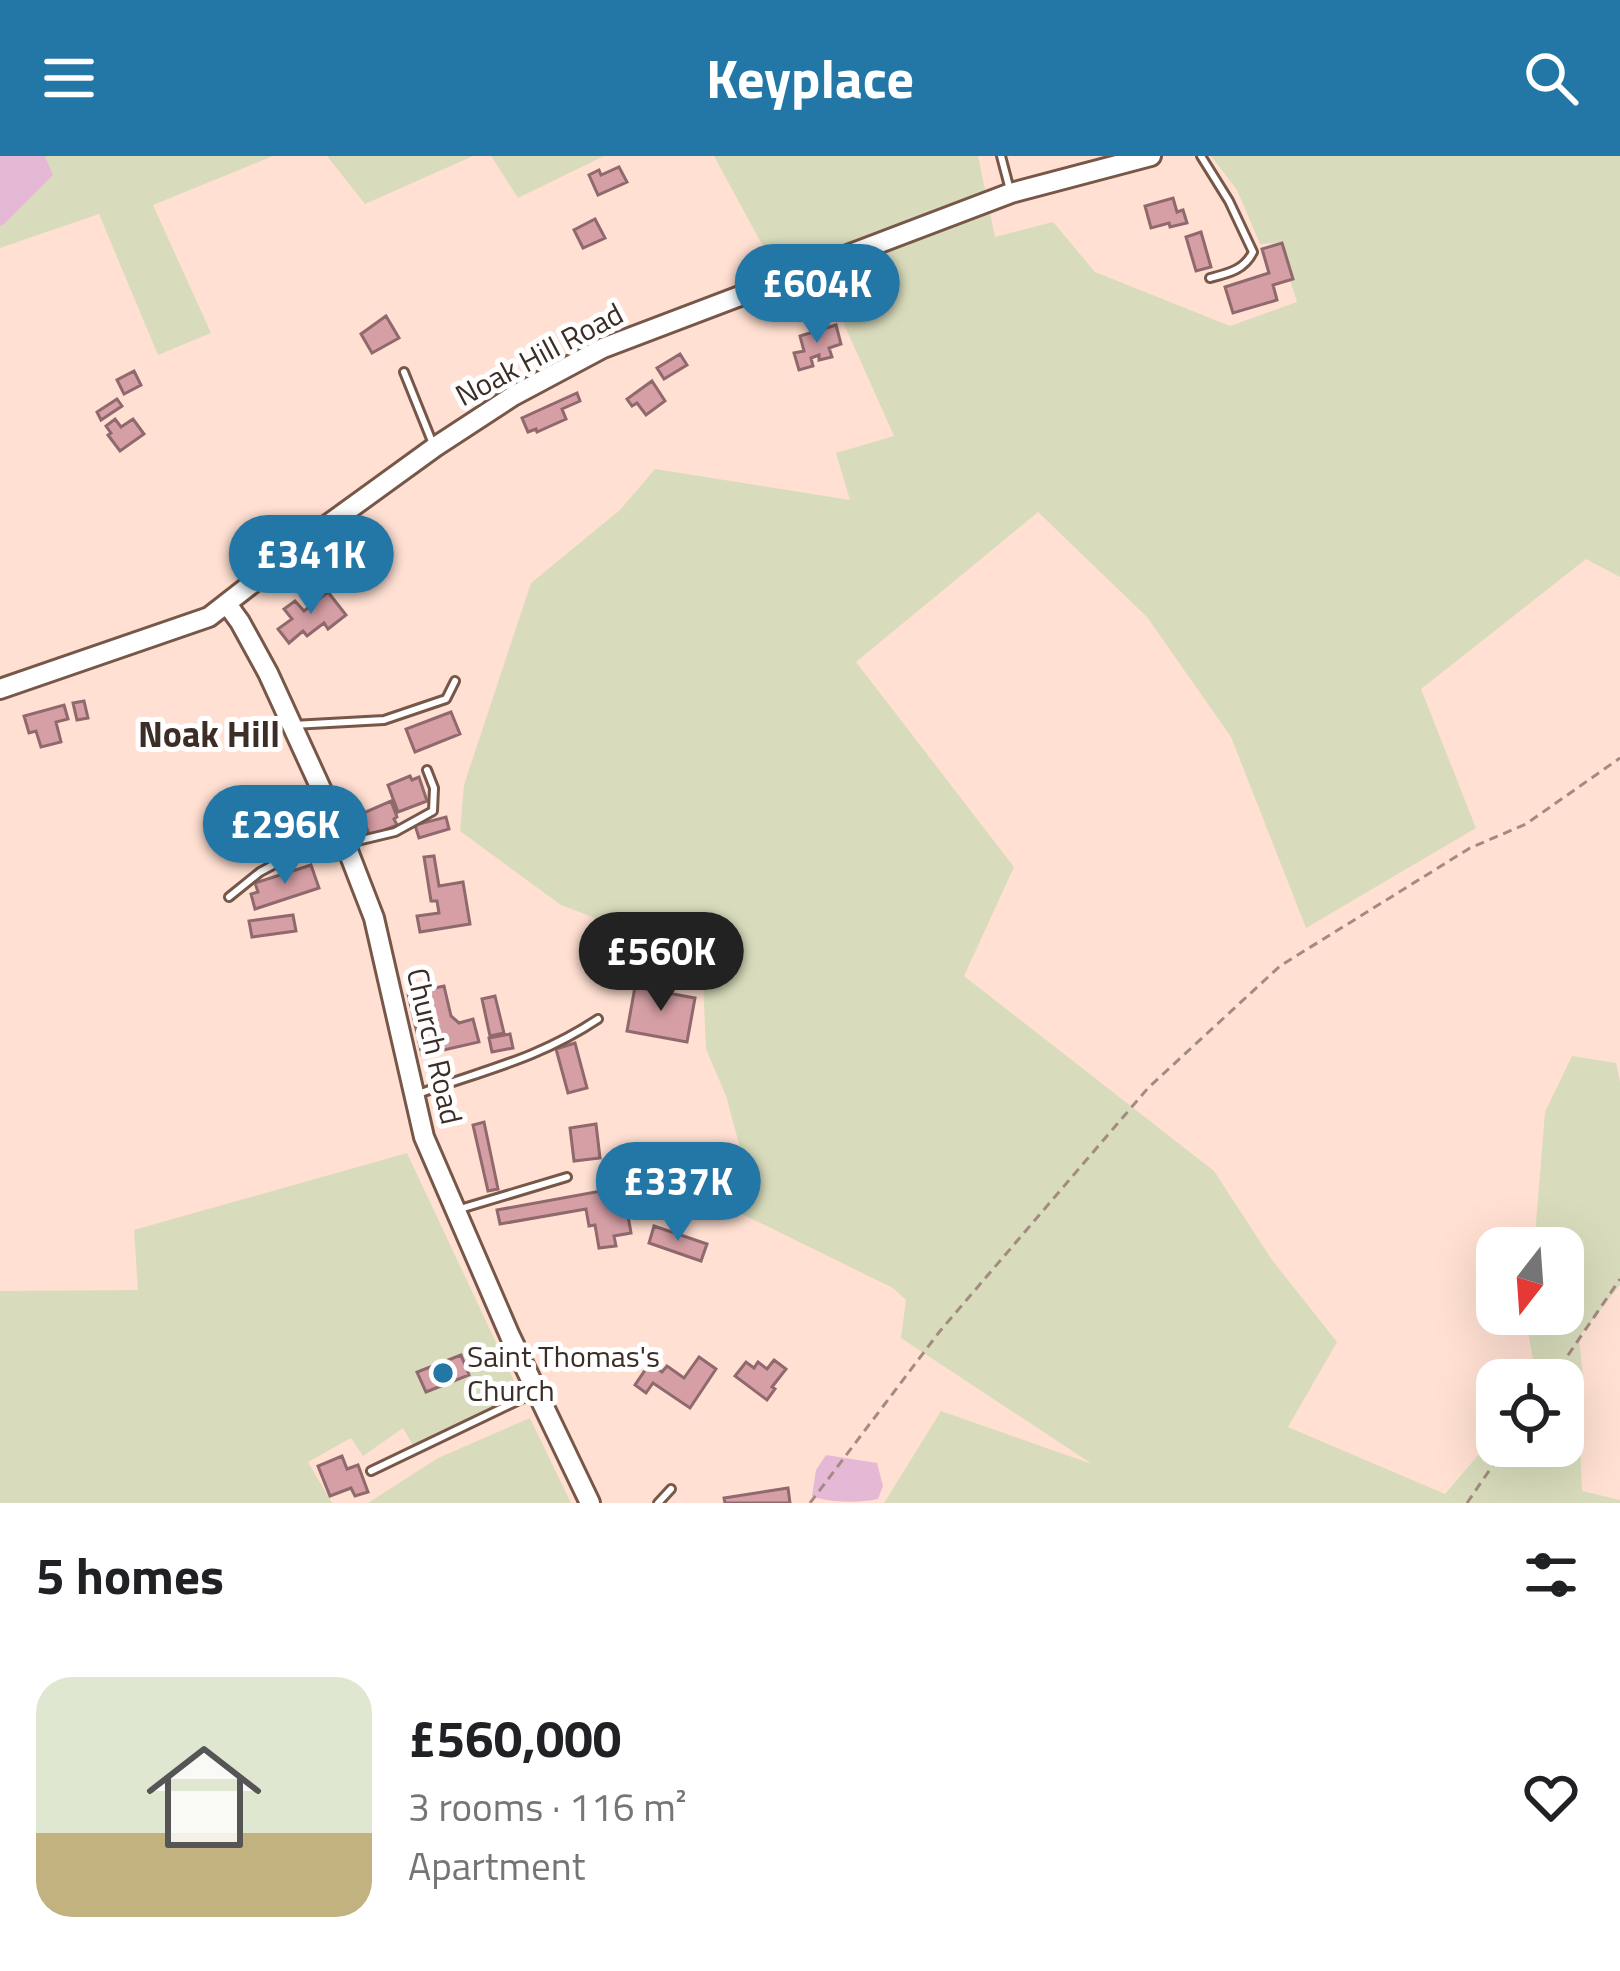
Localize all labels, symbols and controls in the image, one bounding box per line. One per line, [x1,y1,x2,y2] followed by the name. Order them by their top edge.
[706,37,914,119] text: Keyplace
[36,45,102,111] icon: menu
[1518,45,1584,111] icon: search
[733,244,901,346] pin: £604K
[762,253,872,312] text: £604K
[447,290,631,418] street label: Noak Hill Road
[227,515,395,617] pin: £341K
[256,524,366,583] text: £341K
[138,706,280,761] district label: Noak Hill
[201,785,369,887] pin: £296K
[230,794,340,853] text: £296K
[577,912,745,1014] pin: £560K
[606,921,716,980] text: £560K
[395,963,475,1129] street label: Church Road
[594,1142,762,1244] pin: £337K
[623,1151,733,1210] text: £337K
[1476,1227,1584,1335] north arrow
[1476,1227,1584,1467] map controls
[467,1333,660,1413] place label: Saint Thomas's Church
[1476,1359,1584,1467] button: locate
[430,1360,456,1386] marker: Saint Thomas's Church
[36,1536,224,1614] text: 5 homes
[1518,1542,1584,1608] icon: filters
[408,1699,621,1777] text: £560,000
[132,1725,276,1869] icon: home
[1518,1764,1584,1830] icon: heart
[408,1777,687,1836] text: 3 rooms · 116 m²
[408,1836,585,1895] text: Apartment

